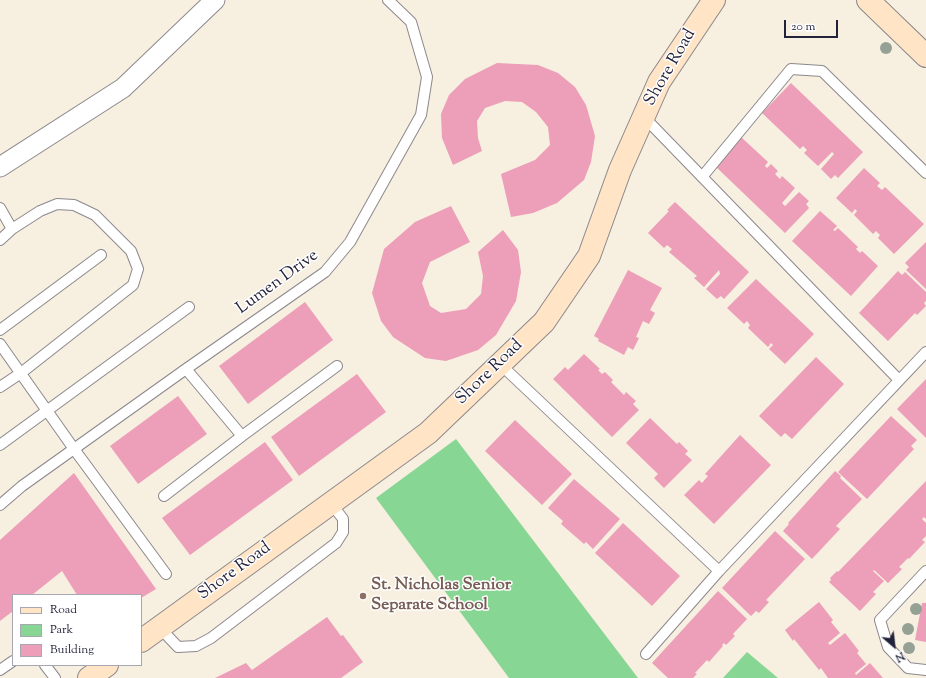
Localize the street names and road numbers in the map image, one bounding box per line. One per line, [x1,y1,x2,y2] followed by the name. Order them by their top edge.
[641,26,701,110] street label: Shore Road
[233,246,323,320] street label: Lumen Drive
[452,336,528,410] street label: Shore Road
[194,539,276,605] street label: Shore Road

